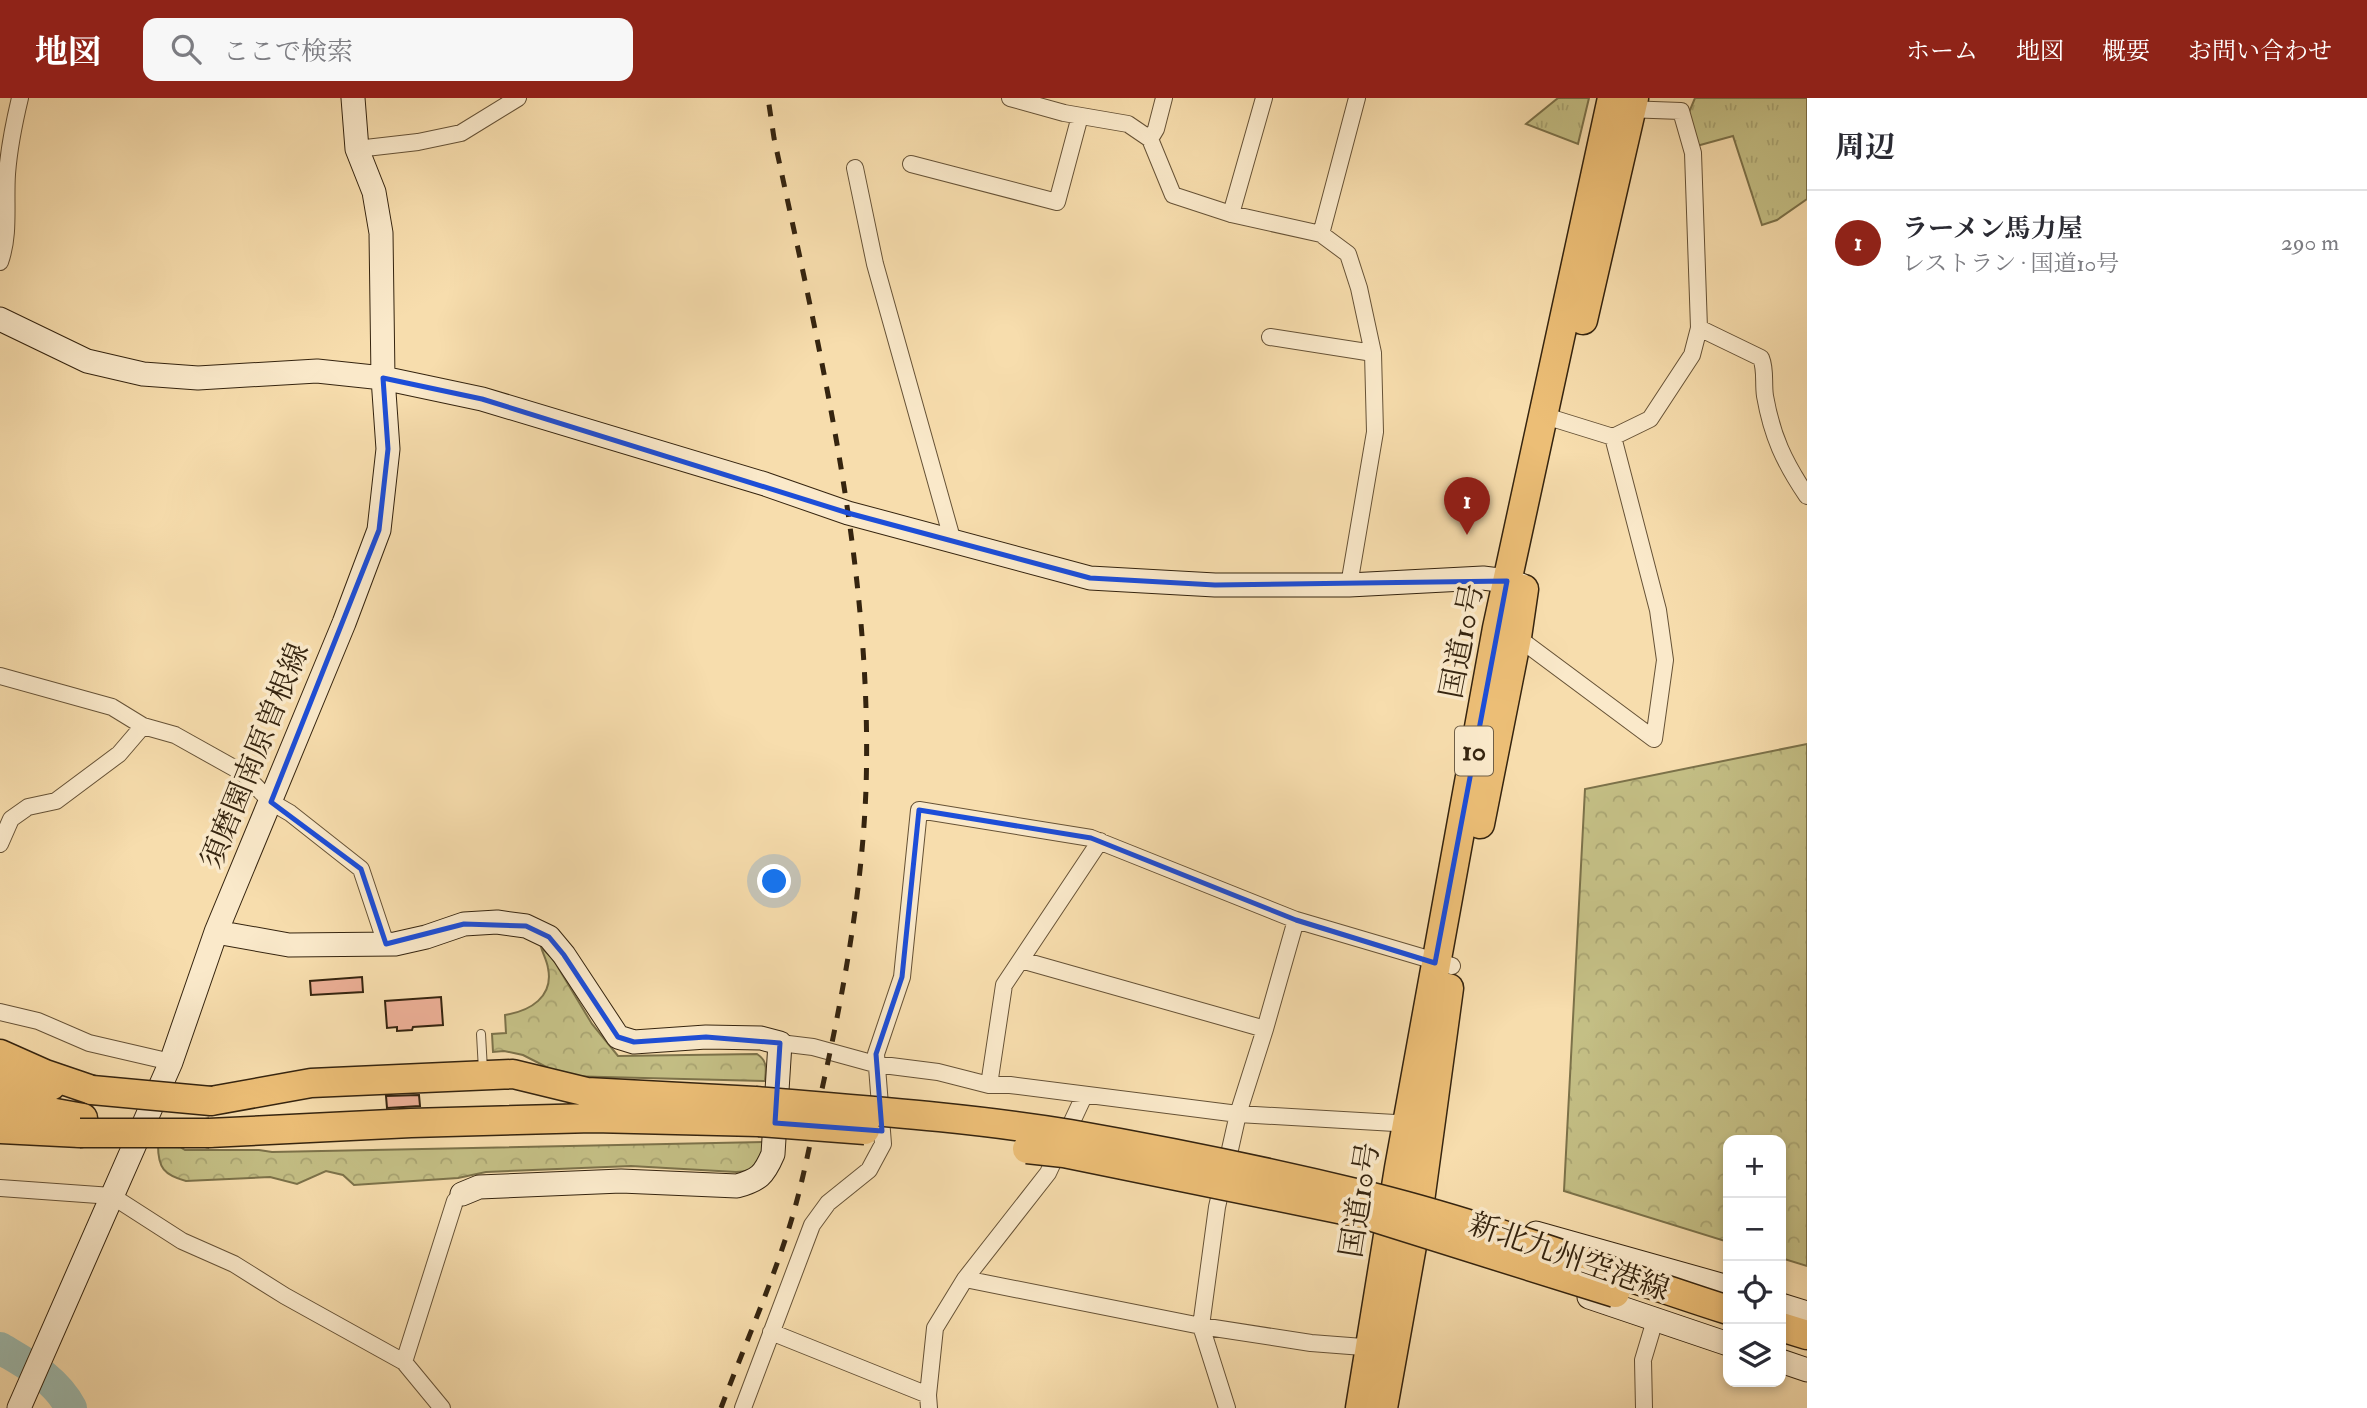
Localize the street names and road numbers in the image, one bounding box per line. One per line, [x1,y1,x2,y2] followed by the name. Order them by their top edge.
[1433,581,1491,701] street label: 国道10号
[193,638,317,874] street label: 須磨園南原曽根線
[1455,726,1493,776] road number: 10
[1333,1140,1387,1260] street label: 国道10号
[1464,1205,1674,1309] street label: 新北九州空港線

